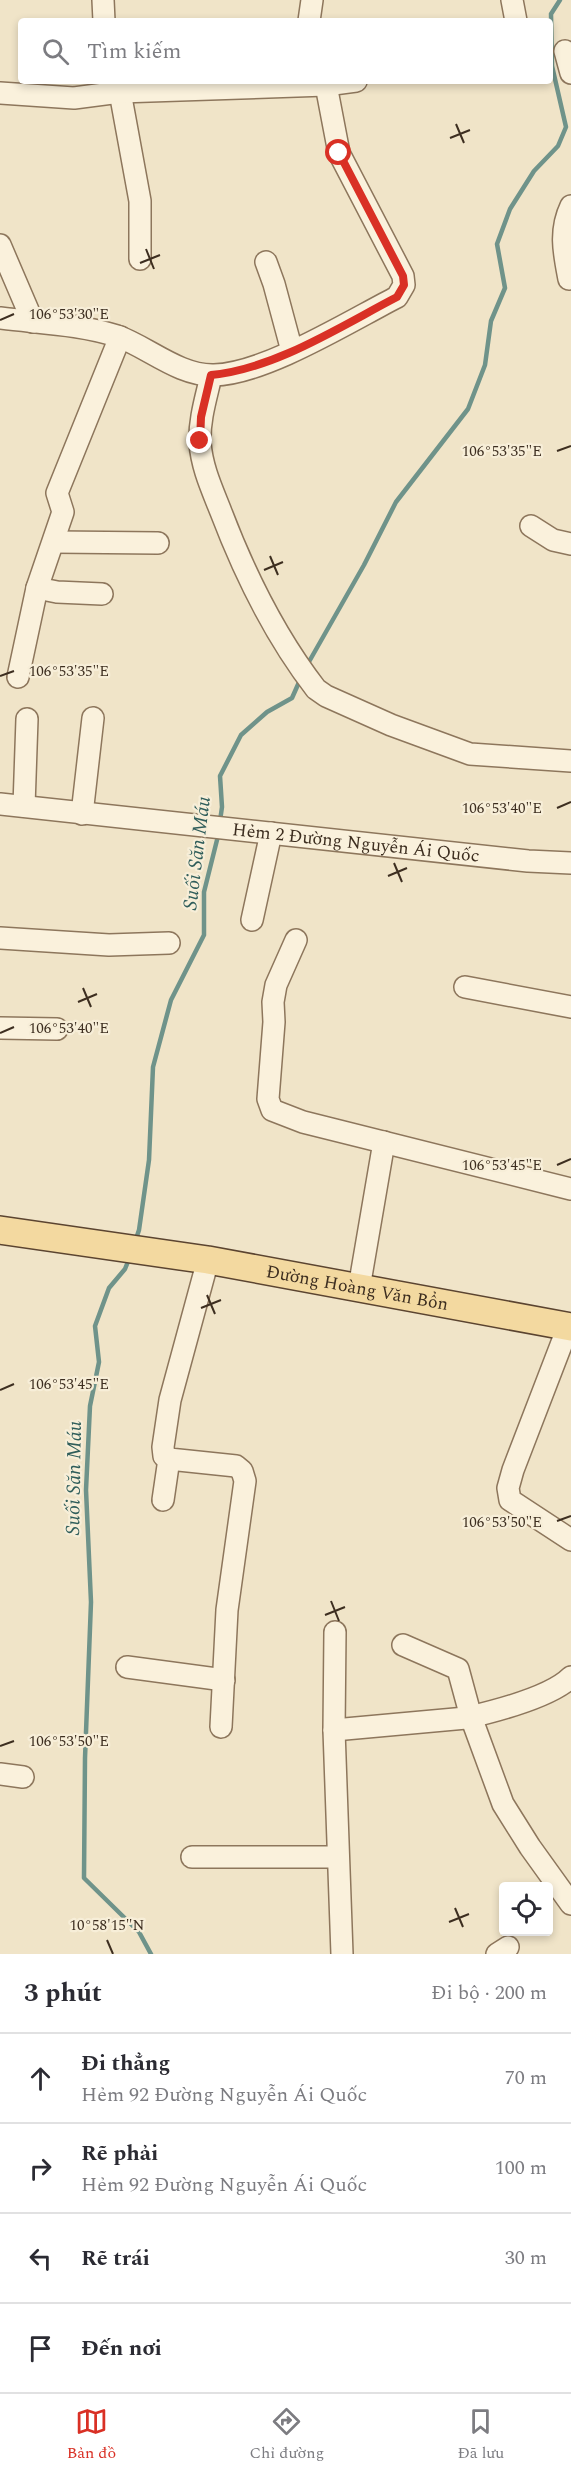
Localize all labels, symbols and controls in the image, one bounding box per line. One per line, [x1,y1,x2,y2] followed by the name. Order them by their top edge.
[18,18,553,84] search box
[39,35,72,68] icon: search
[87,35,181,68] text: Tìm kiếm
[325,139,351,165] route start
[29,303,109,326] text: 106°53'30"E
[186,427,212,453] route end
[462,440,542,463] text: 106°53'35"E
[29,660,109,683] text: 106°53'35"E
[175,794,219,912] water label: Suối Săn Máu
[462,797,542,820] text: 106°53'40"E
[231,816,481,869] street label: Hẻm 2 Đường Nguyễn Ái Quốc
[29,1017,109,1040] text: 106°53'40"E
[462,1154,542,1177] text: 106°53'45"E
[264,1258,451,1318] street label: Đường Hoàng Văn Bổn
[29,1373,109,1396] text: 106°53'45"E
[58,1420,90,1535] water label: Suối Săn Máu
[462,1511,542,1534] text: 106°53'50"E
[29,1730,109,1753] text: 106°53'50"E
[499,1882,553,1936] map controls
[499,1882,553,1936] button: locate
[70,1914,145,1937] text: 10°58'15"N
[24,1973,102,2013] text: 3 phút
[431,1978,547,2008] text: Đi bộ · 200 m
[81,2047,170,2080] text: Đi thẳng
[24,2062,57,2095] icon: ahead
[505,2063,547,2093] text: 70 m
[81,2080,367,2110] text: Hẻm 92 Đường Nguyễn Ái Quốc
[81,2137,158,2170] text: Rẽ phải
[24,2152,57,2185] icon: right
[495,2153,547,2183] text: 100 m
[81,2170,367,2200] text: Hẻm 92 Đường Nguyễn Ái Quốc
[24,2242,57,2275] icon: left
[81,2242,150,2275] text: Rẽ trái
[505,2243,547,2273] text: 30 m
[24,2332,57,2365] icon: arrive
[81,2332,162,2365] text: Đến nơi
[67,2405,116,2465] tab: Bản đồ
[249,2405,324,2465] tab: Chỉ đường
[457,2405,504,2465] tab: Đã lưu

